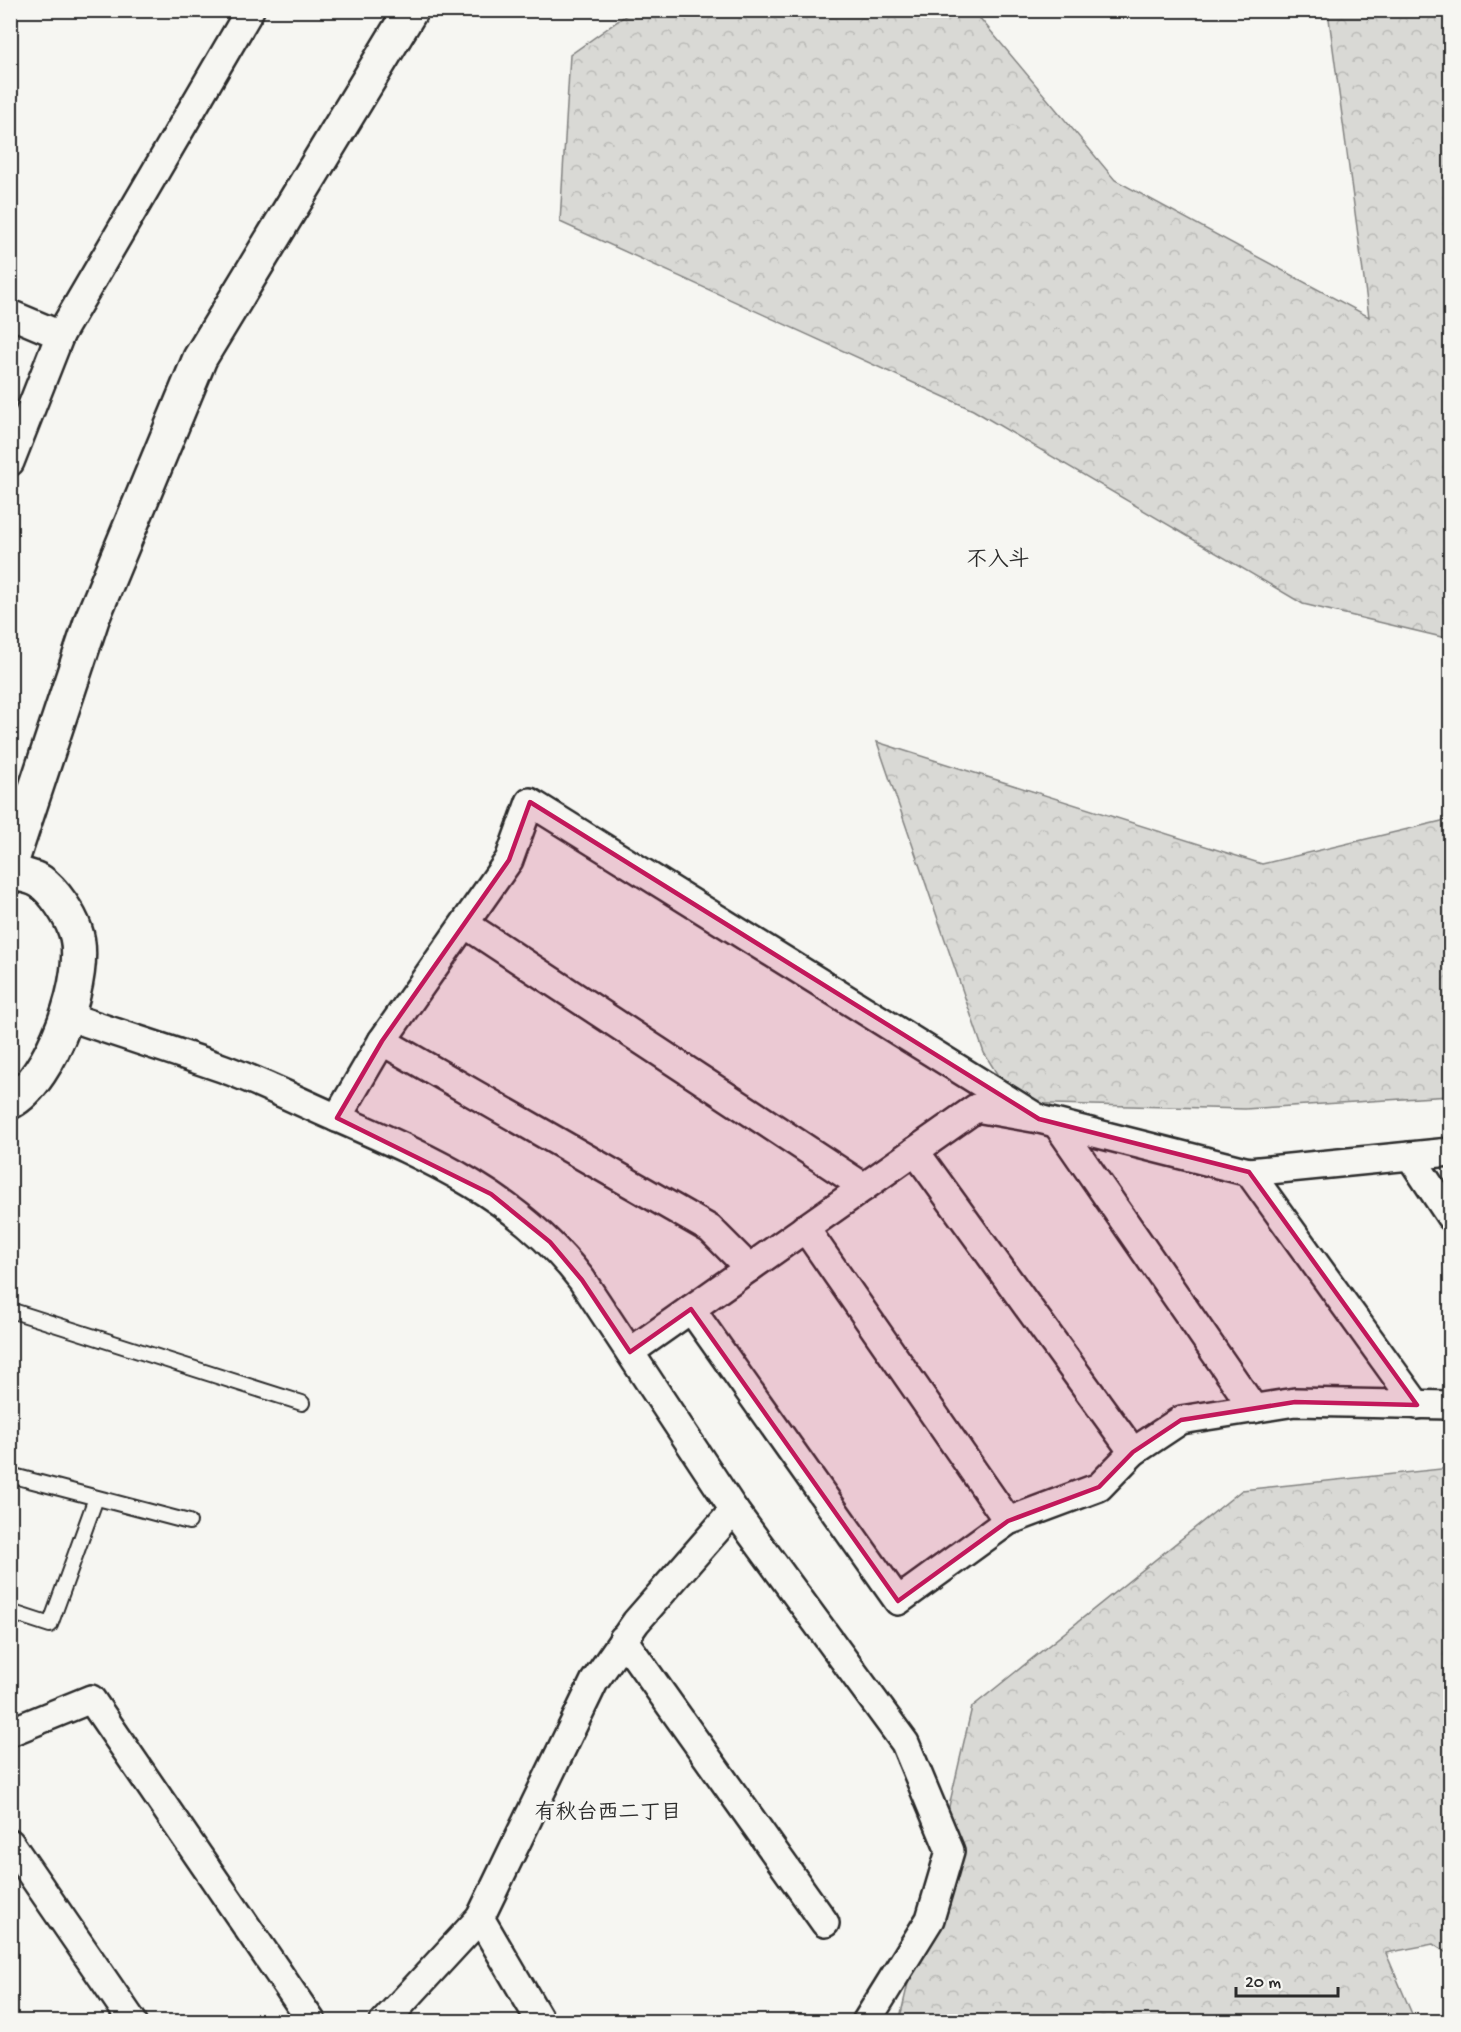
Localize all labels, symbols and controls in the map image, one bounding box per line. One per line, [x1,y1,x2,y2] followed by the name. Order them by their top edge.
[967,547,1030,574] district label: 不入斗
[535,1800,682,1827] district label: 有秋台西二丁目
[1236,1960,1338,1998] scale bar
[1245,1973,1281,1994] text: 20 m

